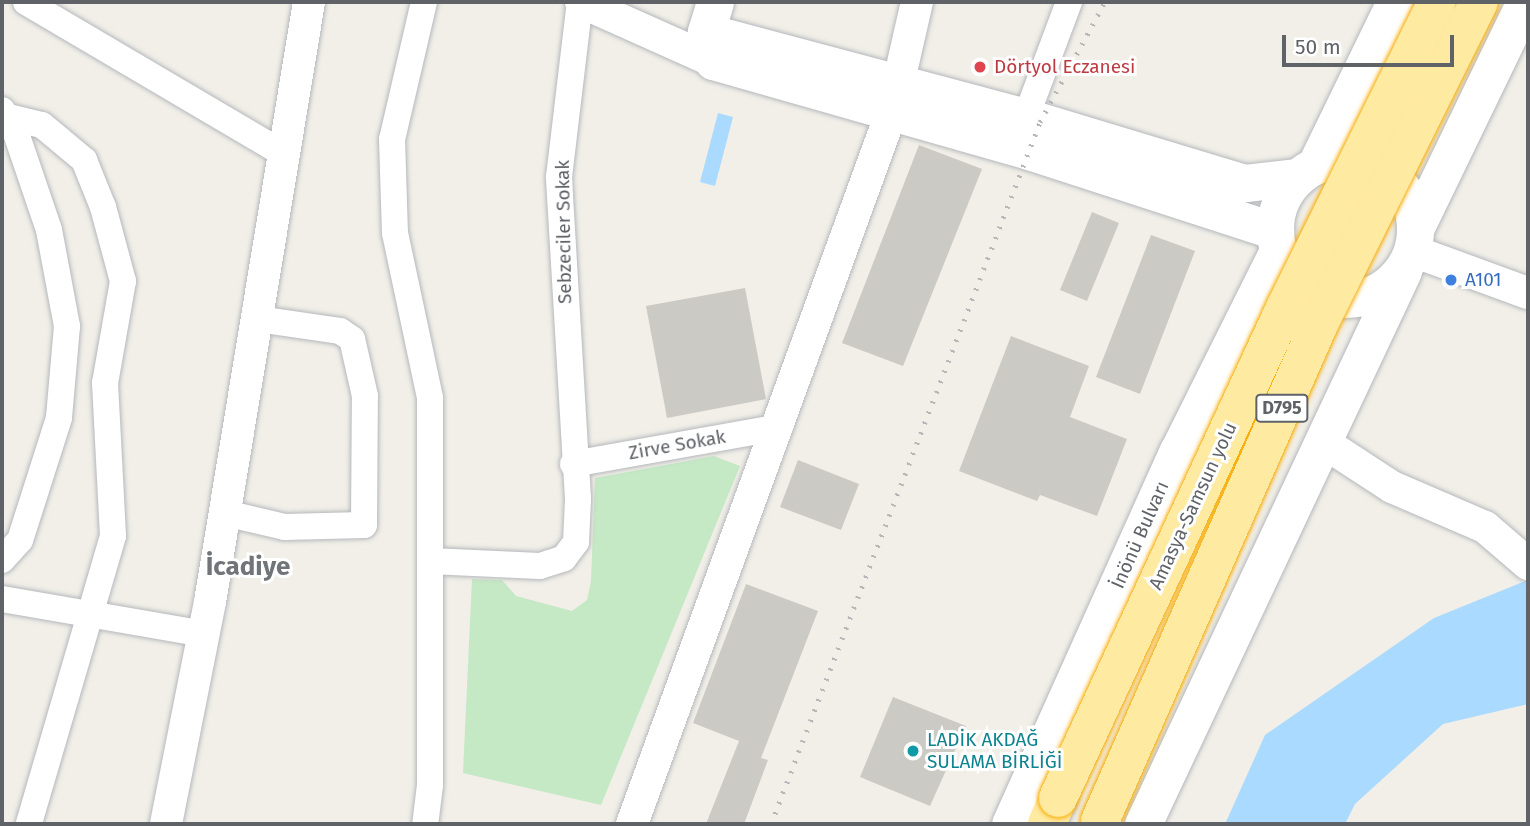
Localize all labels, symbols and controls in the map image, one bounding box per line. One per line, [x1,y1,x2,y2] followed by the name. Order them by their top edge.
[1285,21,1456,65] scale bar
[1295,34,1341,60] text: 50 m
[994,56,1135,78] place label: Dörtyol Eczanesi
[972,59,988,75] marker: Dörtyol Eczanesi
[551,160,577,304] street label: Sebzeciler Sokak
[1465,269,1502,291] place label: A101
[1443,272,1459,288] marker: A101
[1254,394,1310,422] road number: D795
[1144,419,1242,593] street label: Amasya-Samsun yolu
[627,425,727,465] street label: Zirve Sokak
[1106,478,1174,592] street label: İnönü Bulvarı
[206,551,290,583] district label: İcadiye
[927,729,1062,773] place label: LADİK AKDAĞ SULAMA BİRLİĞİ
[905,743,921,759] marker: LADİK AKDAĞ SULAMA BİRLİĞİ

